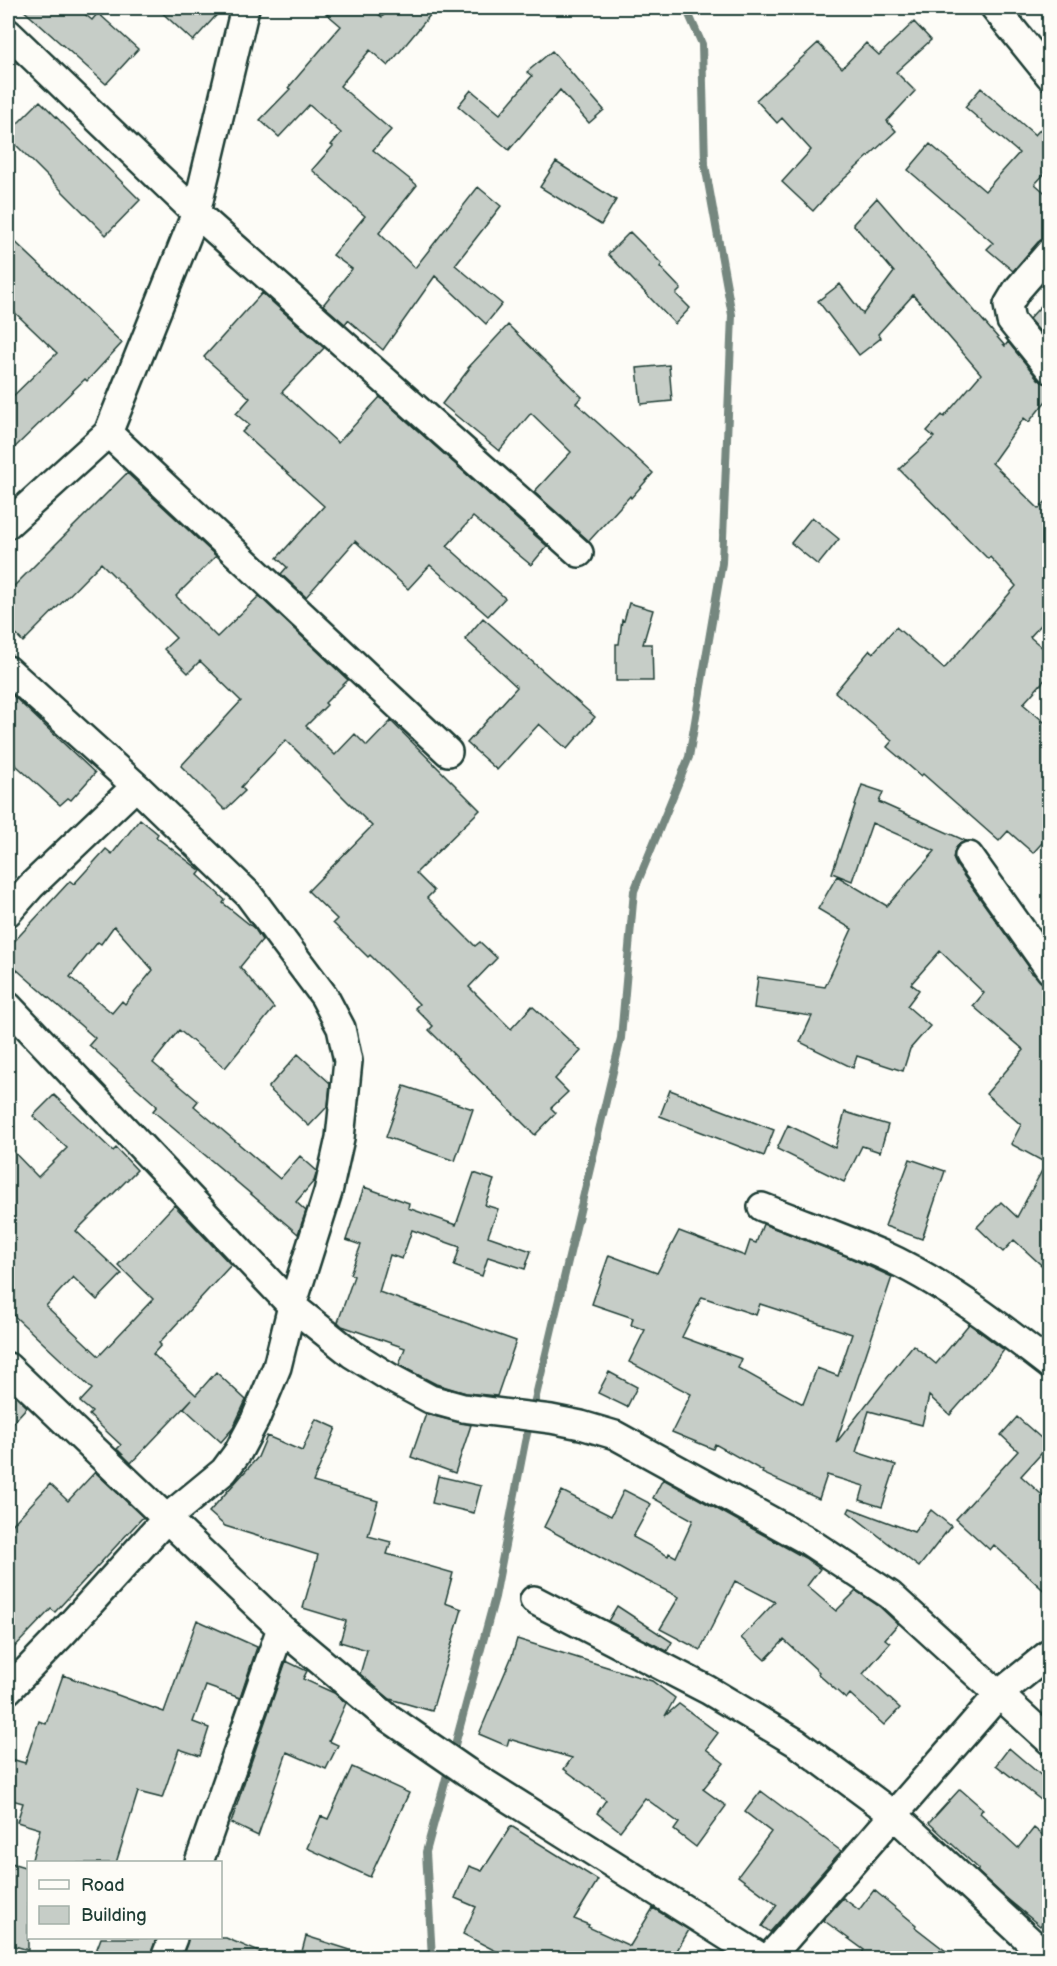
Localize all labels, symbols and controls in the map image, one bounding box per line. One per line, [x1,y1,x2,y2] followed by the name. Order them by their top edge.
[27,1861,222,1939] legend
[81,1875,125,1896] text: Road
[81,1905,147,1926] text: Building

